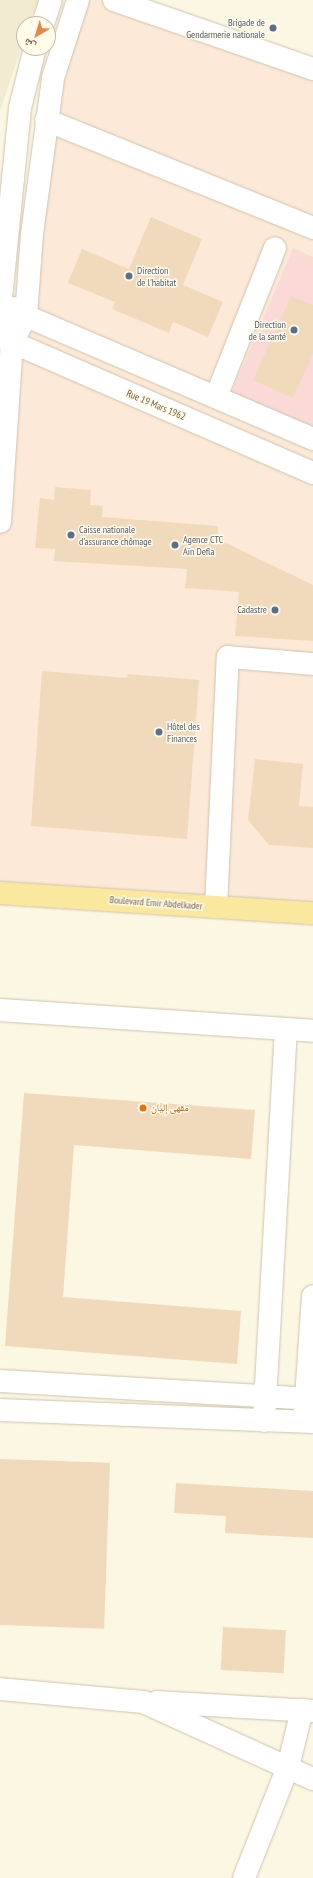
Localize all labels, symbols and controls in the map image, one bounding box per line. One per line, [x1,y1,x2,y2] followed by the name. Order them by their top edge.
[16,16,56,56] north arrow
[186,16,265,40] place label: Brigade de Gendarmerie nationale
[268,23,278,33] marker: Brigade de Gendarmerie nationale
[20,36,38,54] text: ش
[137,264,176,288] place label: Direction de l'habitat
[124,271,134,281] marker: Direction de l'habitat
[248,318,286,342] place label: Direction de la santé
[289,325,299,335] marker: Direction de la santé
[125,387,187,423] street label: Rue 19 Mars 1962
[79,523,152,546] place label: Caisse nationale d'assurance chômage
[66,530,76,540] marker: Caisse nationale d'assurance chômage
[183,533,223,556] place label: Agence CTC Aïn Defla
[170,540,180,550] marker: Agence CTC Aïn Defla
[237,604,267,616] place label: Cadastre
[270,605,280,615] marker: Cadastre
[167,720,200,744] place label: Hôtel des Finances
[154,727,164,737] marker: Hôtel des Finances
[109,894,203,912] street label: Boulevard Emir Abdelkader
[151,1102,189,1114] place label: مقهى إليان
[138,1103,148,1113] marker: مقهى إليان

